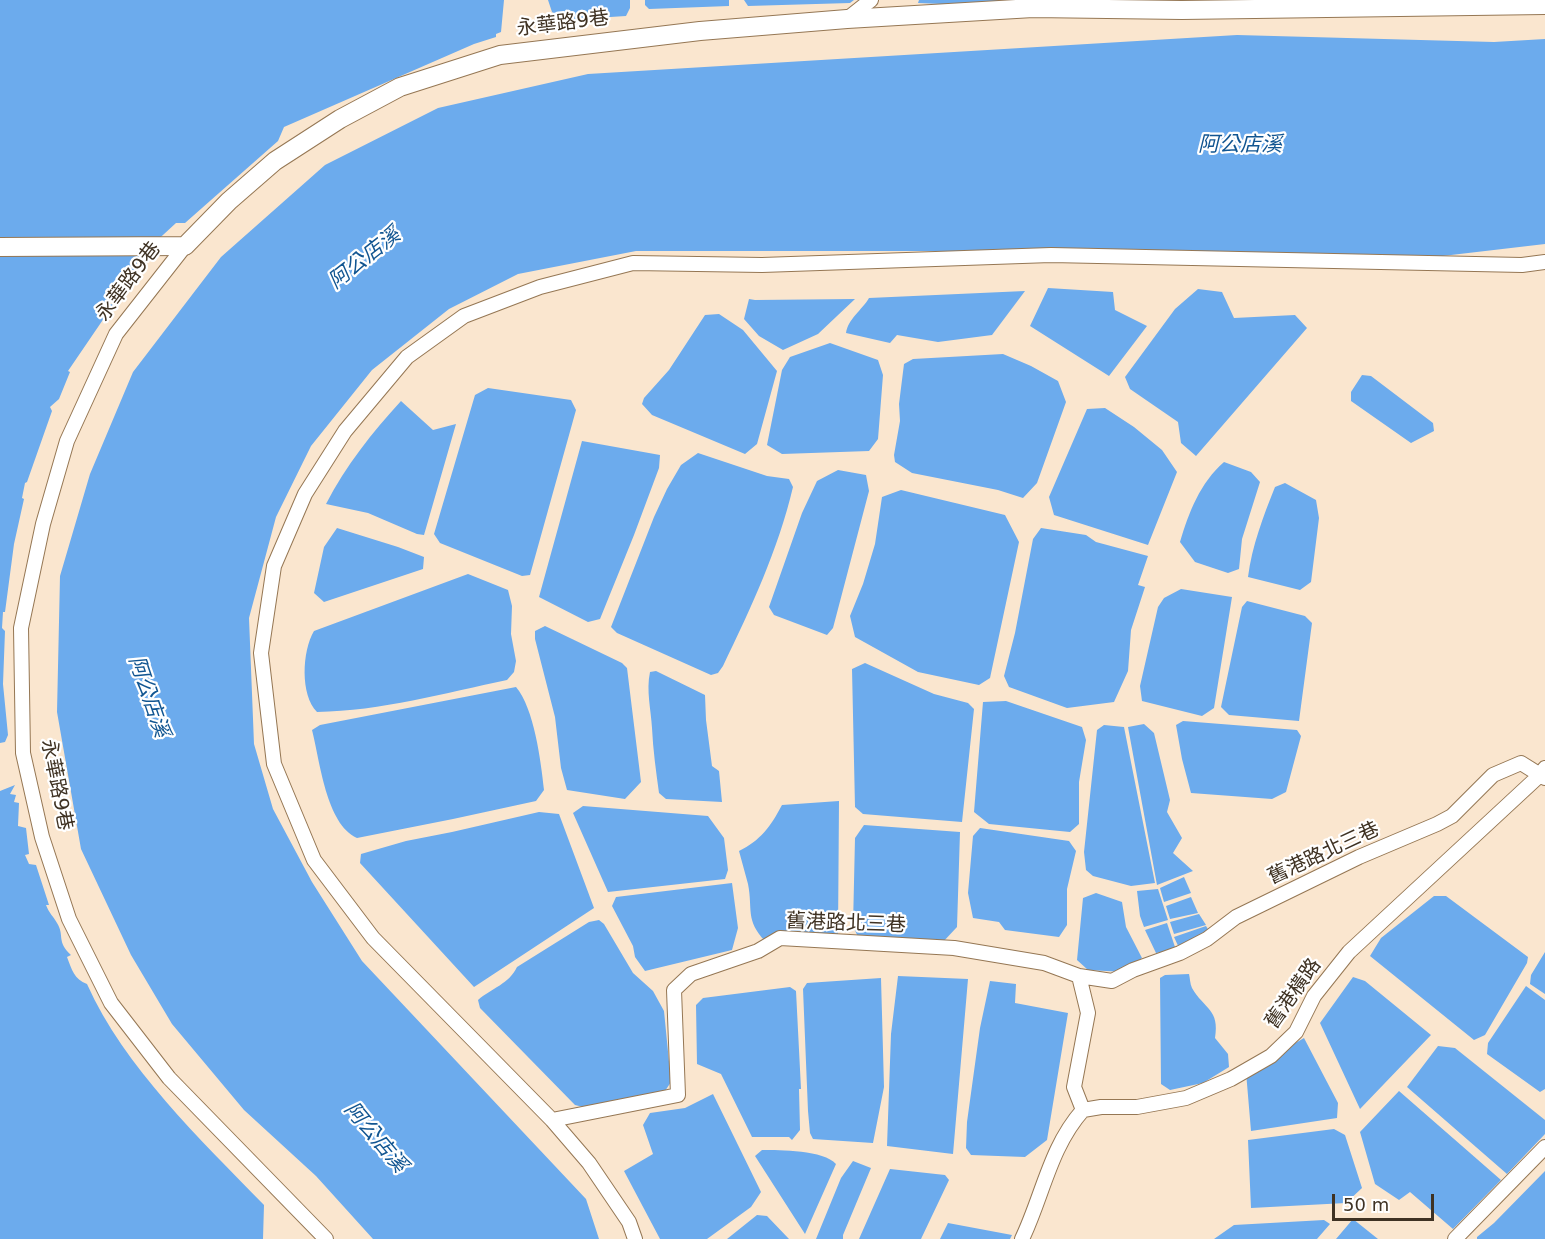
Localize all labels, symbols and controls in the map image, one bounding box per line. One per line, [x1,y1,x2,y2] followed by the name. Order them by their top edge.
[516,6,610,42] street label: 永華路9巷
[1198,133,1282,159] water label: 阿公店溪
[324,223,406,295] water label: 阿公店溪
[92,238,166,326] street label: 永華路9巷
[122,653,174,741] water label: 阿公店溪
[35,737,77,833] street label: 永華路9巷
[1265,818,1383,890] street label: 舊港路北三巷
[786,910,906,938] street label: 舊港路北三巷
[1261,954,1327,1034] street label: 舊港橫路
[338,1098,412,1178] water label: 阿公店溪
[1335,1182,1437,1220] scale bar
[1343,1194,1389,1215] text: 50 m

